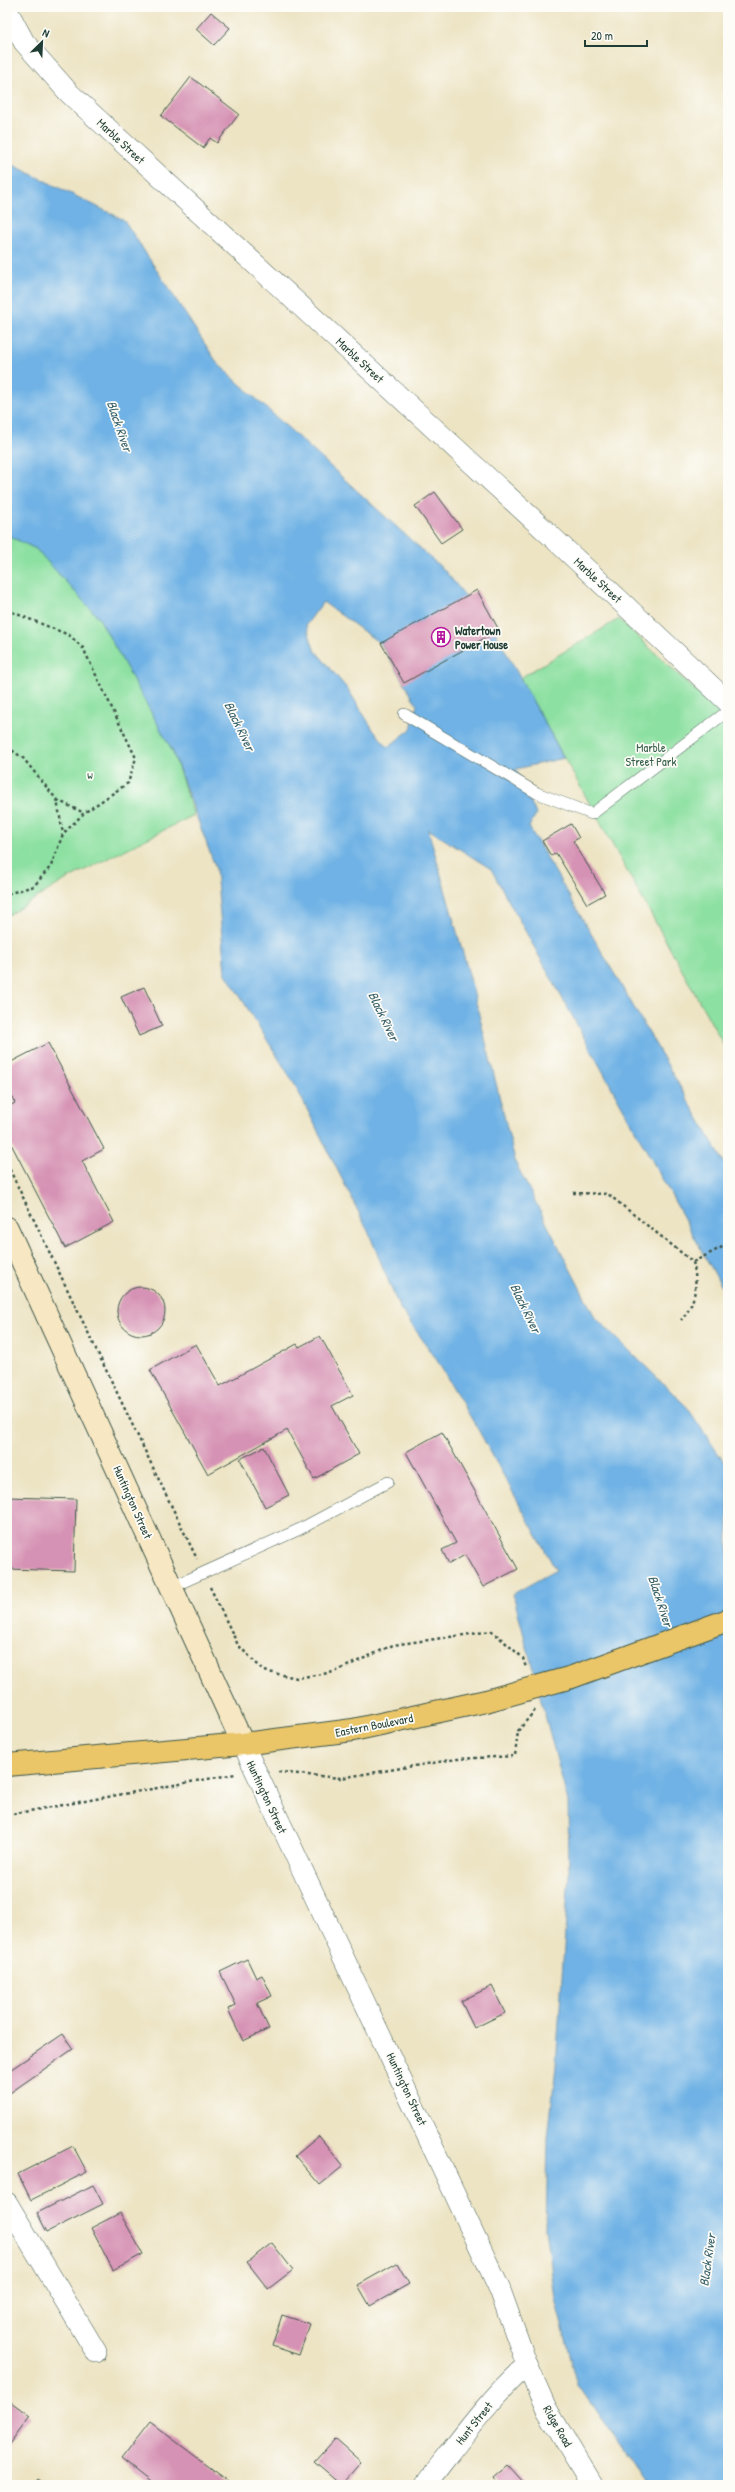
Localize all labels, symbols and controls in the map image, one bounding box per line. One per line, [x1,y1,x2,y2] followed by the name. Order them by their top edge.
[22,22,62,62] north arrow
[585,22,647,48] scale bar
[41,25,52,41] text: N
[591,27,613,44] text: 20 m
[93,114,149,168] street label: Marble Street
[332,333,388,387] street label: Marble Street
[103,398,138,456] water label: Black River
[570,553,626,607] street label: Marble Street
[455,622,508,653] place label: Watertown Power House
[430,626,452,648] building icon: Watertown Power House
[220,698,261,755] water label: Black River
[626,739,676,770] park label: Marble Street Park
[87,766,93,783] park label: w
[364,988,405,1045] water label: Black River
[506,1280,547,1337] water label: Black River
[109,1463,157,1542] street label: Huntington Street
[644,1573,678,1631] water label: Black River
[334,1709,415,1741] street label: Eastern Boulevard
[243,1758,292,1837] street label: Huntington Street
[383,2050,432,2129] street label: Huntington Street
[694,2231,720,2287] water label: Black River
[451,2397,497,2448] street label: Hunt Street
[539,2402,577,2450] street label: Ridge Road

